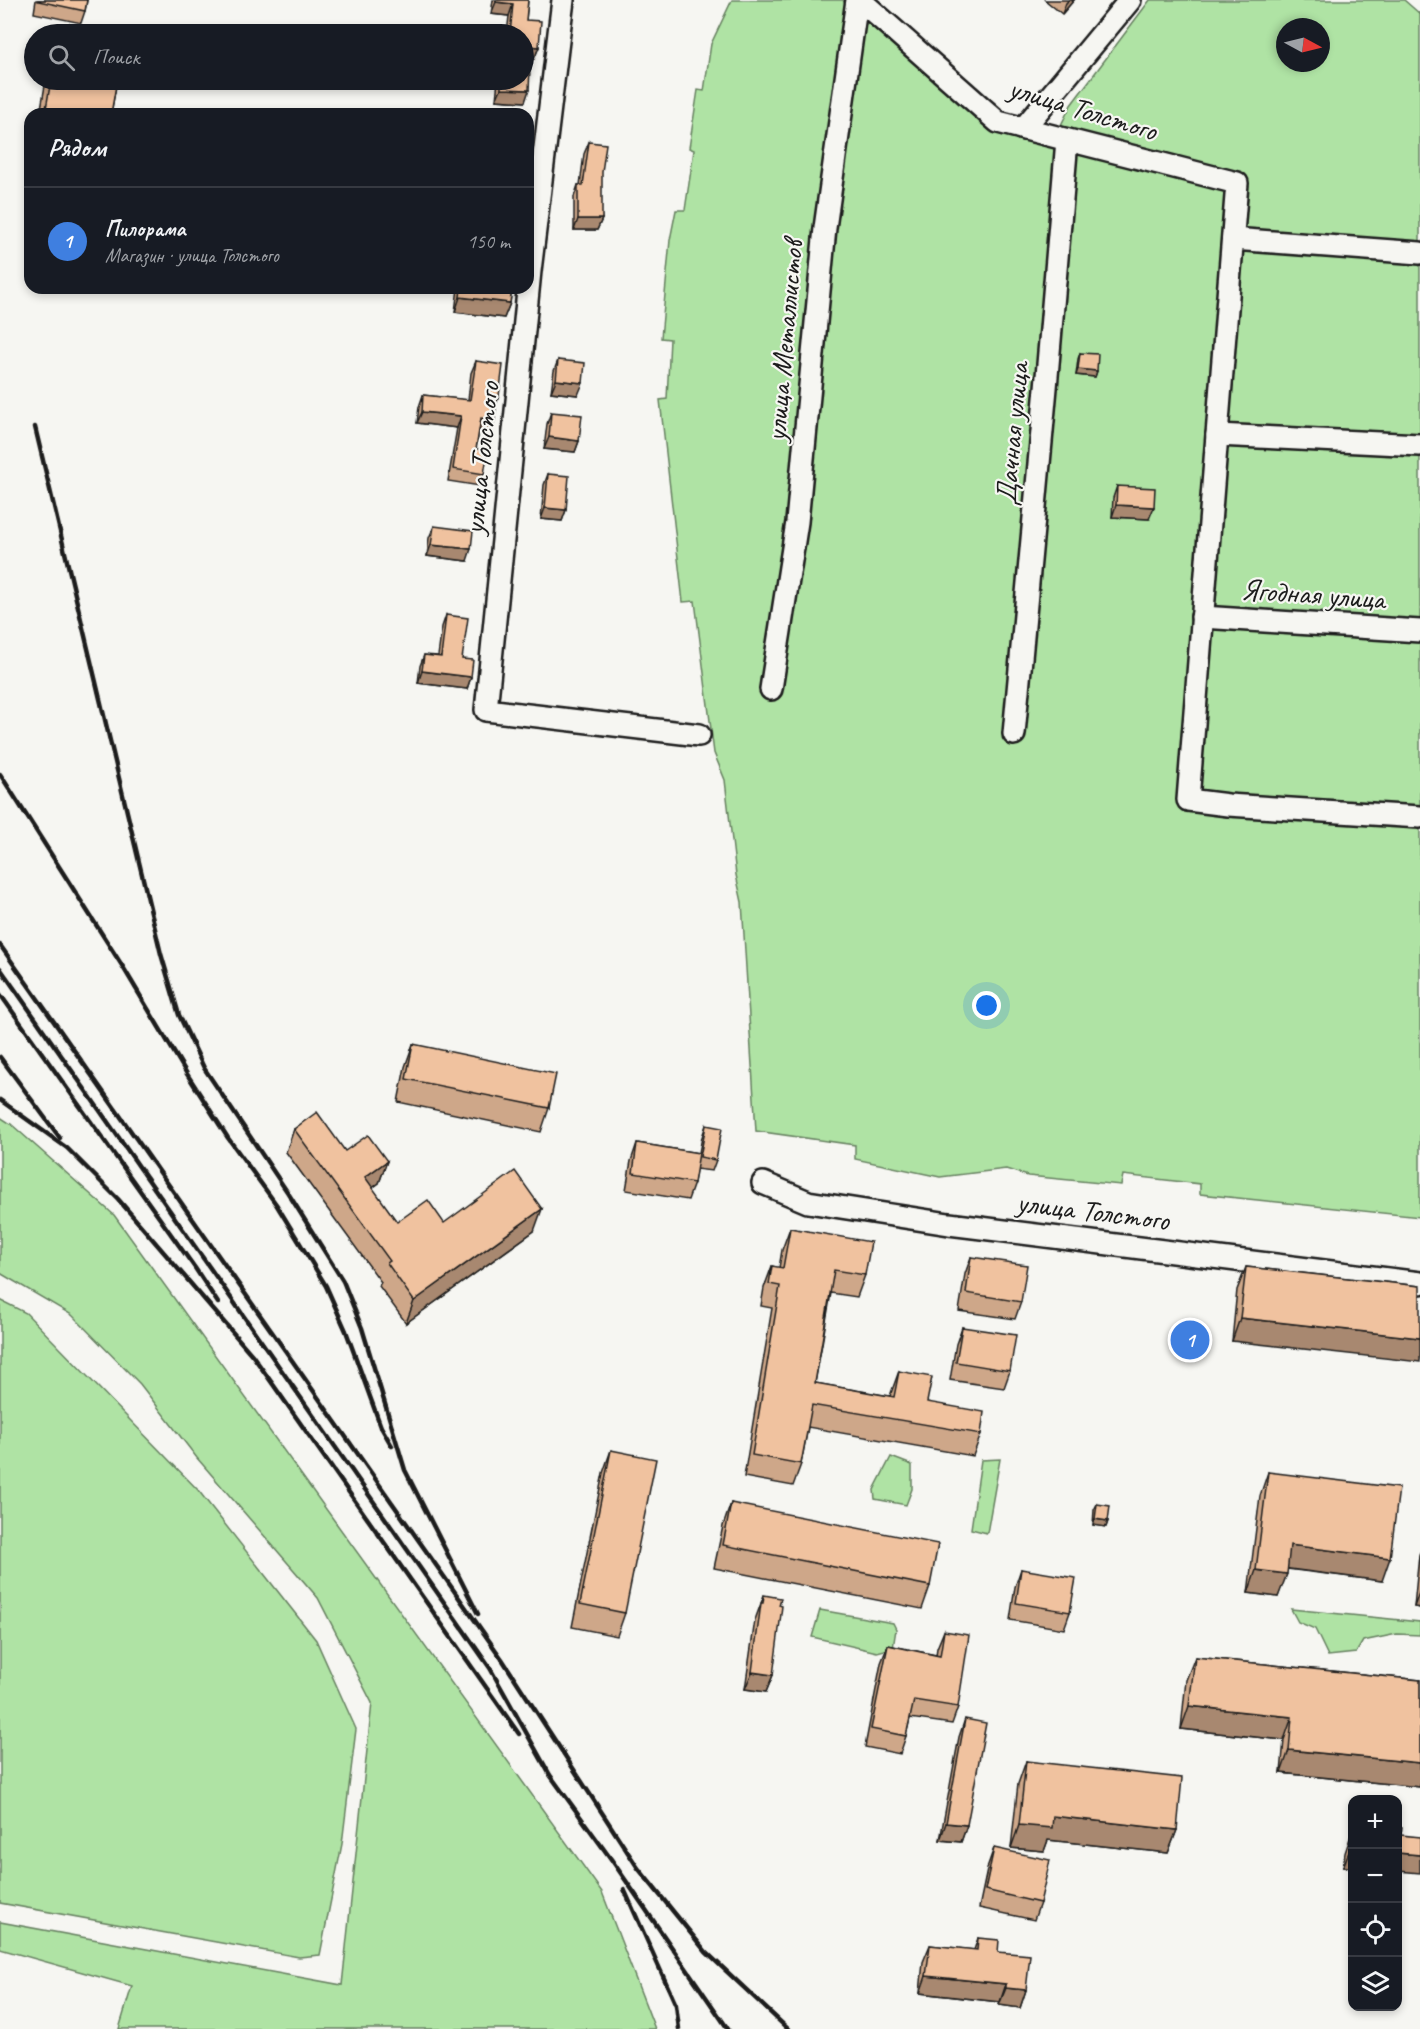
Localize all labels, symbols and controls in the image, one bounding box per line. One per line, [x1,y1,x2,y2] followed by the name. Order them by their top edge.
[1276,18,1330,72] north arrow
[24,24,534,90] search box
[45,41,78,74] icon: search
[93,43,139,71] text: Поиск
[1002,68,1163,150] street label: улица Толстого
[48,131,106,164] text: Рядом
[105,215,185,243] text: Пилорама
[63,229,72,254] text: 1
[467,229,510,254] text: 150 m
[756,234,812,445] street label: улица Металлистов
[105,243,279,268] text: Магазин · улица Толстого
[987,358,1037,507] street label: Дачная улица
[454,379,508,538] street label: улица Толстого
[1240,570,1389,618] street label: Ягодная улица
[972,991,1001,1020] your location
[1013,1183,1173,1239] street label: улица Толстого
[1170,1318,1210,1362] pin: 1
[1348,1795,1402,2011] map controls
[1348,1795,1402,1849] button: +
[1348,1849,1402,1903] button: −
[1348,1903,1402,1957] button: locate
[1348,1957,1402,2011] button: layers

